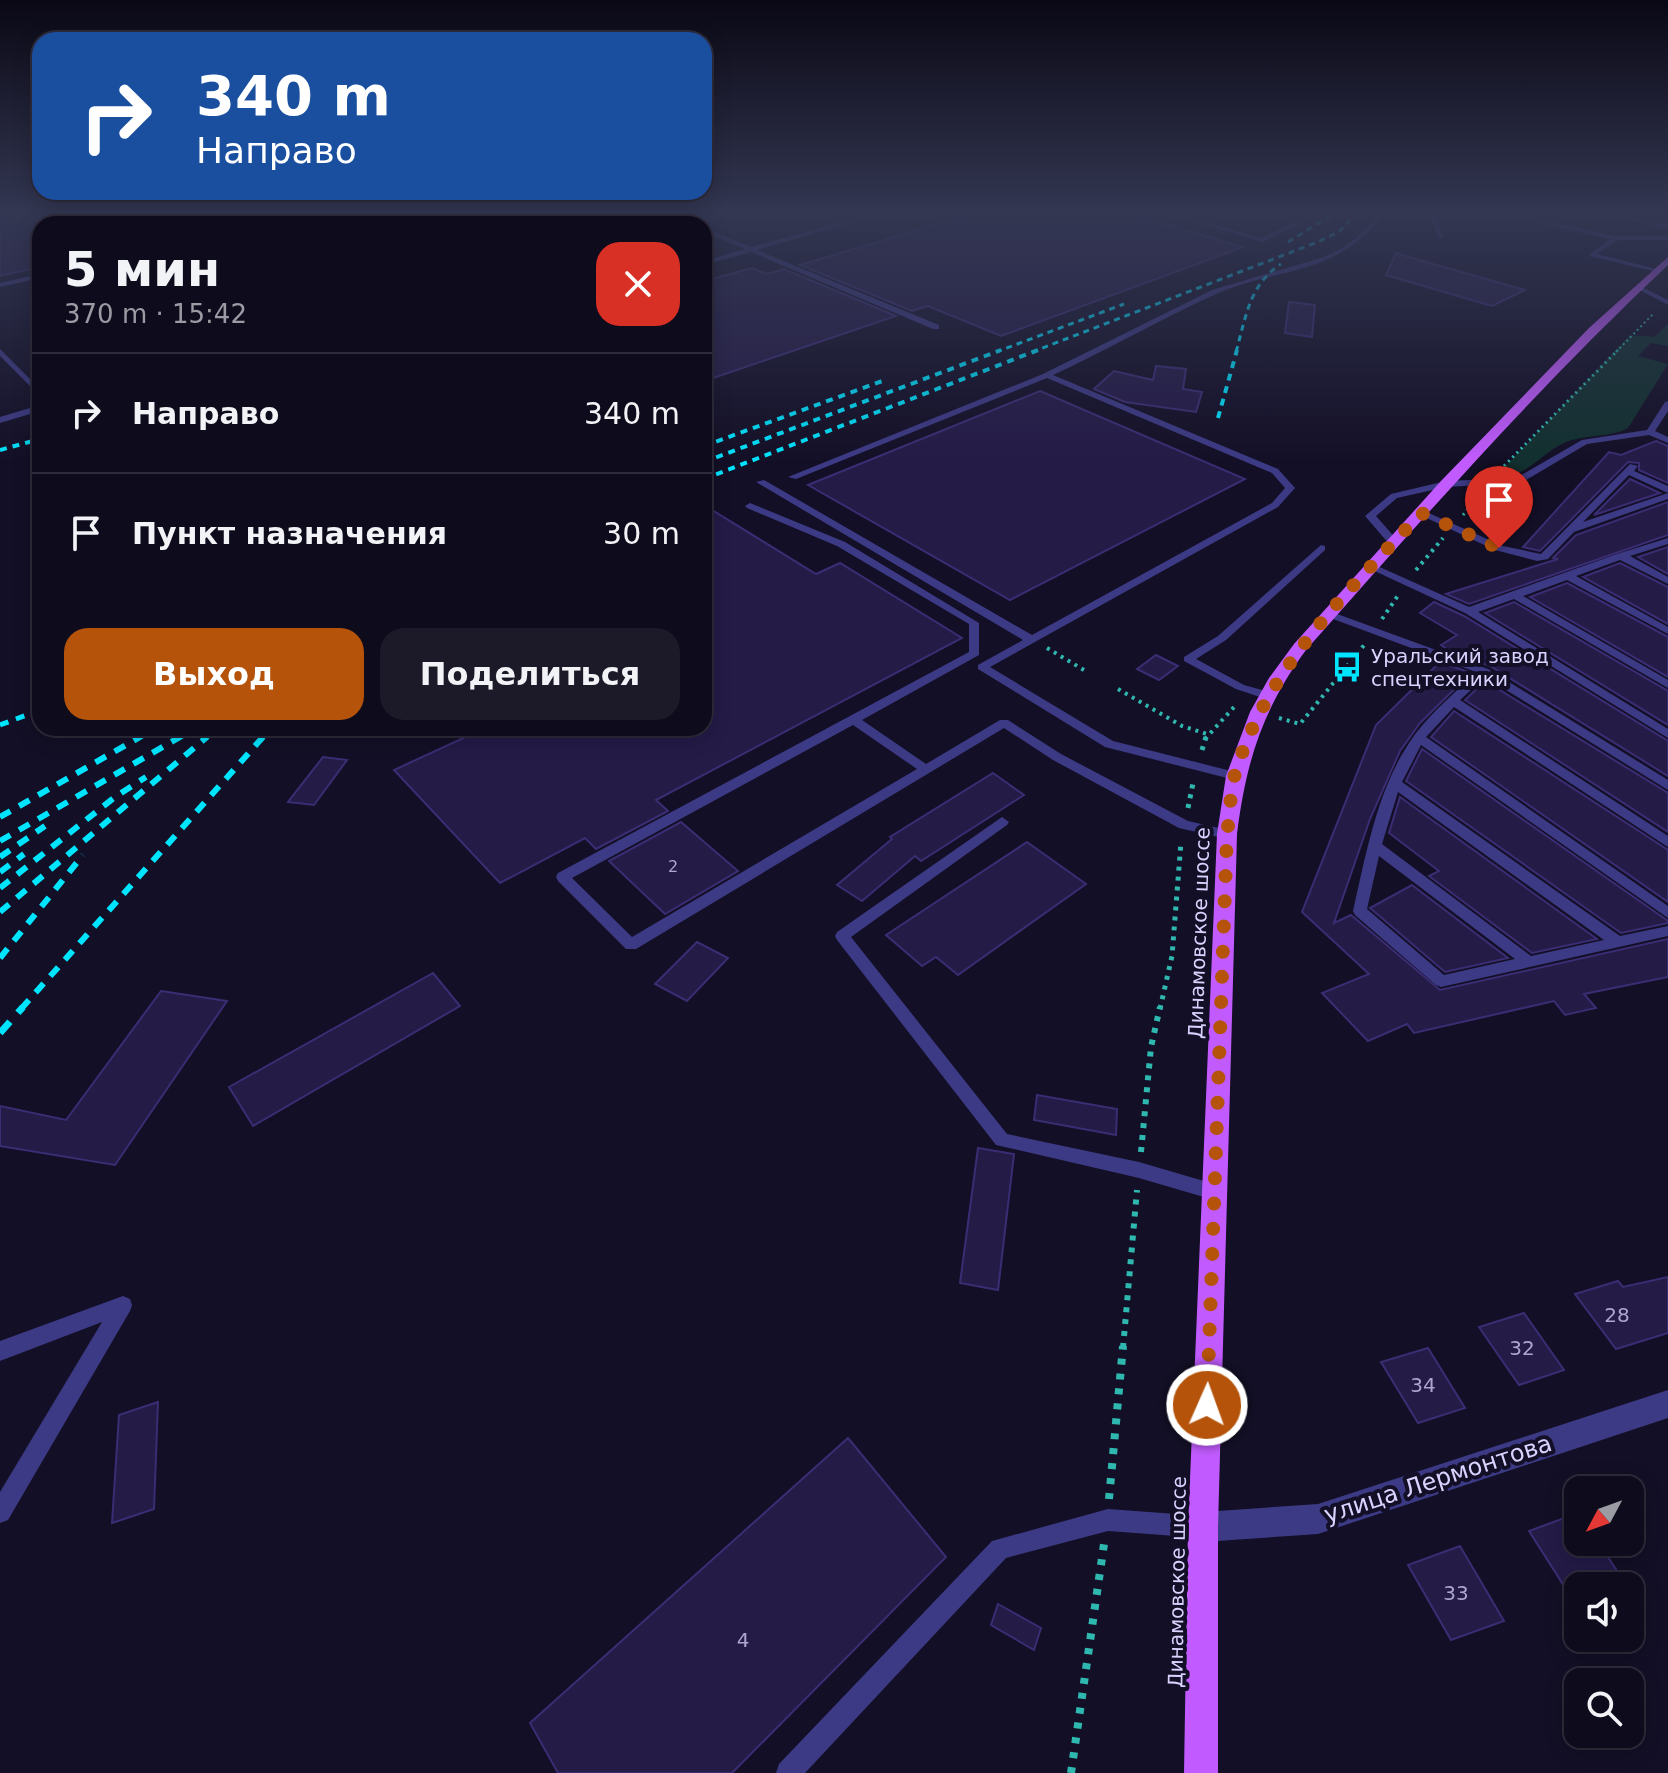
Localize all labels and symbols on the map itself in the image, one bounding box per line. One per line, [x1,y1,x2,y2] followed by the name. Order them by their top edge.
[1465,466,1533,548] pin
[1371,644,1549,691] place label: Уральский завод спецтехники
[1330,650,1364,684] bus stop icon: Уральский завод спецтехники
[1183,827,1215,1039] street label: Динамовское шоссе
[668,857,678,876] house number: 2
[1604,1303,1630,1327] house number: 28
[1509,1336,1535,1360] house number: 32
[1165,1363,1249,1447] position arrow
[1410,1373,1436,1397] house number: 34
[1321,1429,1555,1529] street label: улица Лермонтова
[1163,1476,1191,1688] street label: Динамовское шоссе
[1564,1476,1644,1556] north arrow
[1443,1581,1469,1605] house number: 33
[737,1628,749,1652] house number: 4

